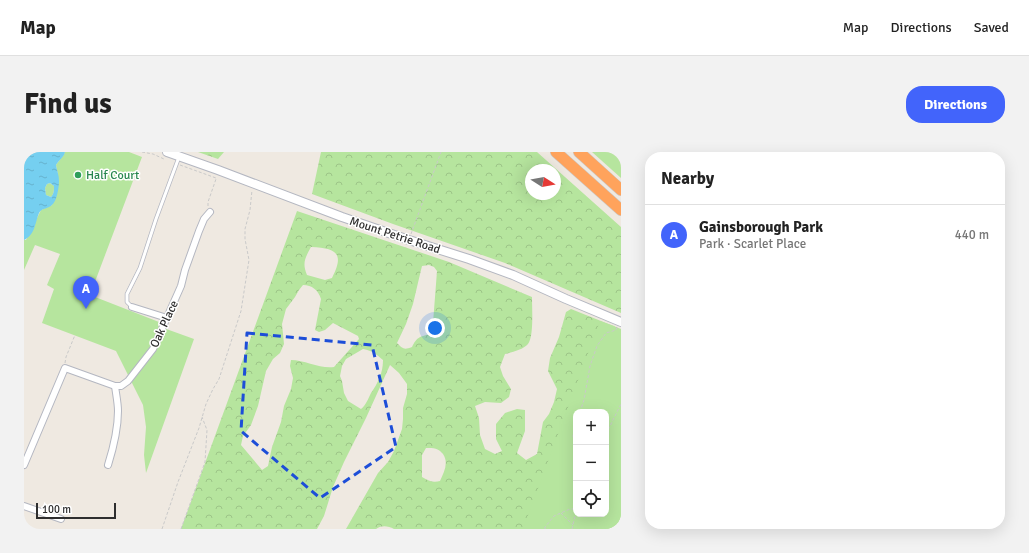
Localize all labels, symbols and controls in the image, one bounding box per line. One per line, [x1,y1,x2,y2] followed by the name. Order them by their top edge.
[20,16,56,40] text: Map
[843,19,869,36] text: Map
[891,19,952,36] text: Directions
[974,19,1009,36] text: Saved
[906,86,1005,123] button: Directions
[24,87,112,121] text: Find us
[525,164,561,200] north arrow
[86,168,139,183] place label: Half Court
[661,168,714,189] text: Nearby
[73,170,83,180] marker: Half Court
[347,214,442,257] street label: Mount Petrie Road
[699,218,823,236] text: Gainsborough Park
[670,227,678,243] text: A
[955,227,989,243] text: 440 m
[699,236,806,252] text: Park · Scarlet Place
[73,276,99,309] pin: A
[147,298,182,350] street label: Oak Place
[425,318,445,338] your location
[573,409,609,517] map controls
[573,409,609,445] button: +
[573,445,609,481] button: −
[573,481,609,517] button: locate
[36,501,116,520] scale bar
[42,503,71,516] text: 100 m

